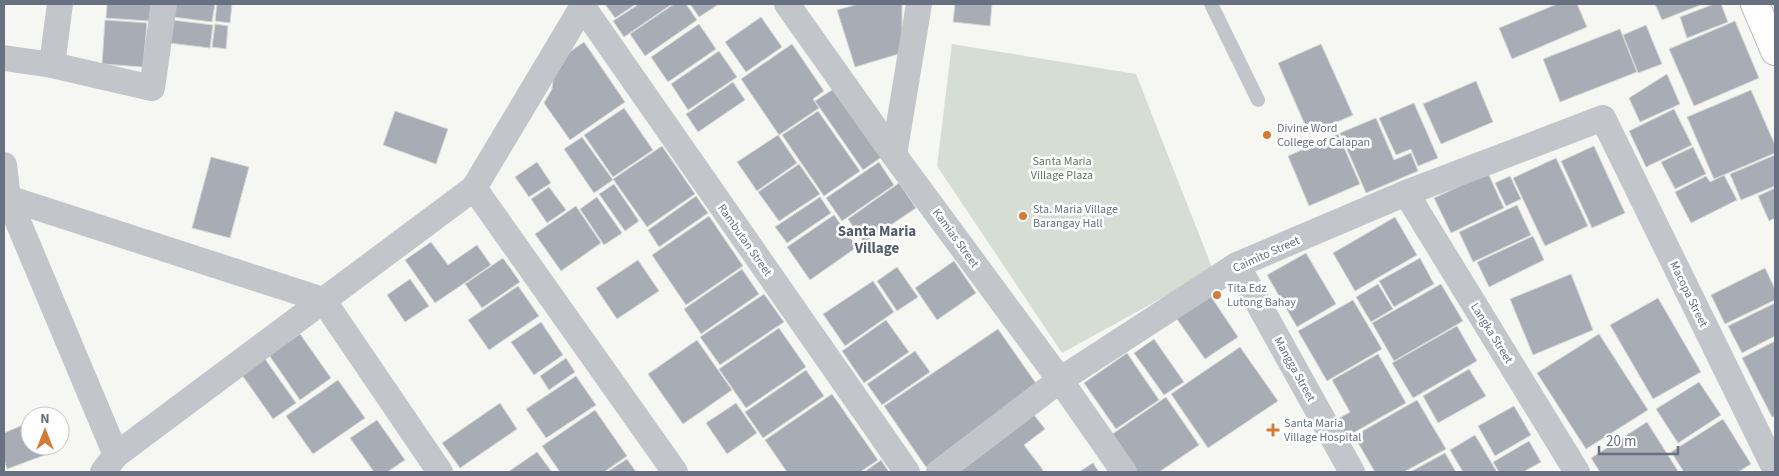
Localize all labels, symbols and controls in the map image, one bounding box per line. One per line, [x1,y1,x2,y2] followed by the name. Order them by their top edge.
[1277,120,1370,151] place label: Divine Word College of Calapan
[1261,129,1273,141] marker: Divine Word College of Calapan
[1031,153,1093,184] park label: Santa Maria Village Plaza
[713,201,776,280] street label: Rambutan Street
[1033,201,1118,232] place label: Sta. Maria Village Barangay Hall
[928,205,983,271] street label: Kamias Street
[1017,210,1029,222] marker: Sta. Maria Village Barangay Hall
[838,221,916,259] district label: Santa Maria Village
[1230,232,1302,277] street label: Caimito Street
[1665,258,1712,330] street label: Macopa Street
[1227,280,1296,311] place label: Tita Edz Lutong Bahay
[1211,289,1223,301] marker: Tita Edz Lutong Bahay
[1466,300,1517,367] street label: Langka Street
[1270,334,1319,405] street label: Mangga Street
[20,406,70,456] north arrow
[40,409,50,429] text: N
[1284,415,1361,446] place label: Santa Maria Village Hospital
[1266,423,1280,437] marker: Santa Maria Village Hospital
[1599,424,1678,456] scale bar
[1606,431,1636,452] text: 20 m

